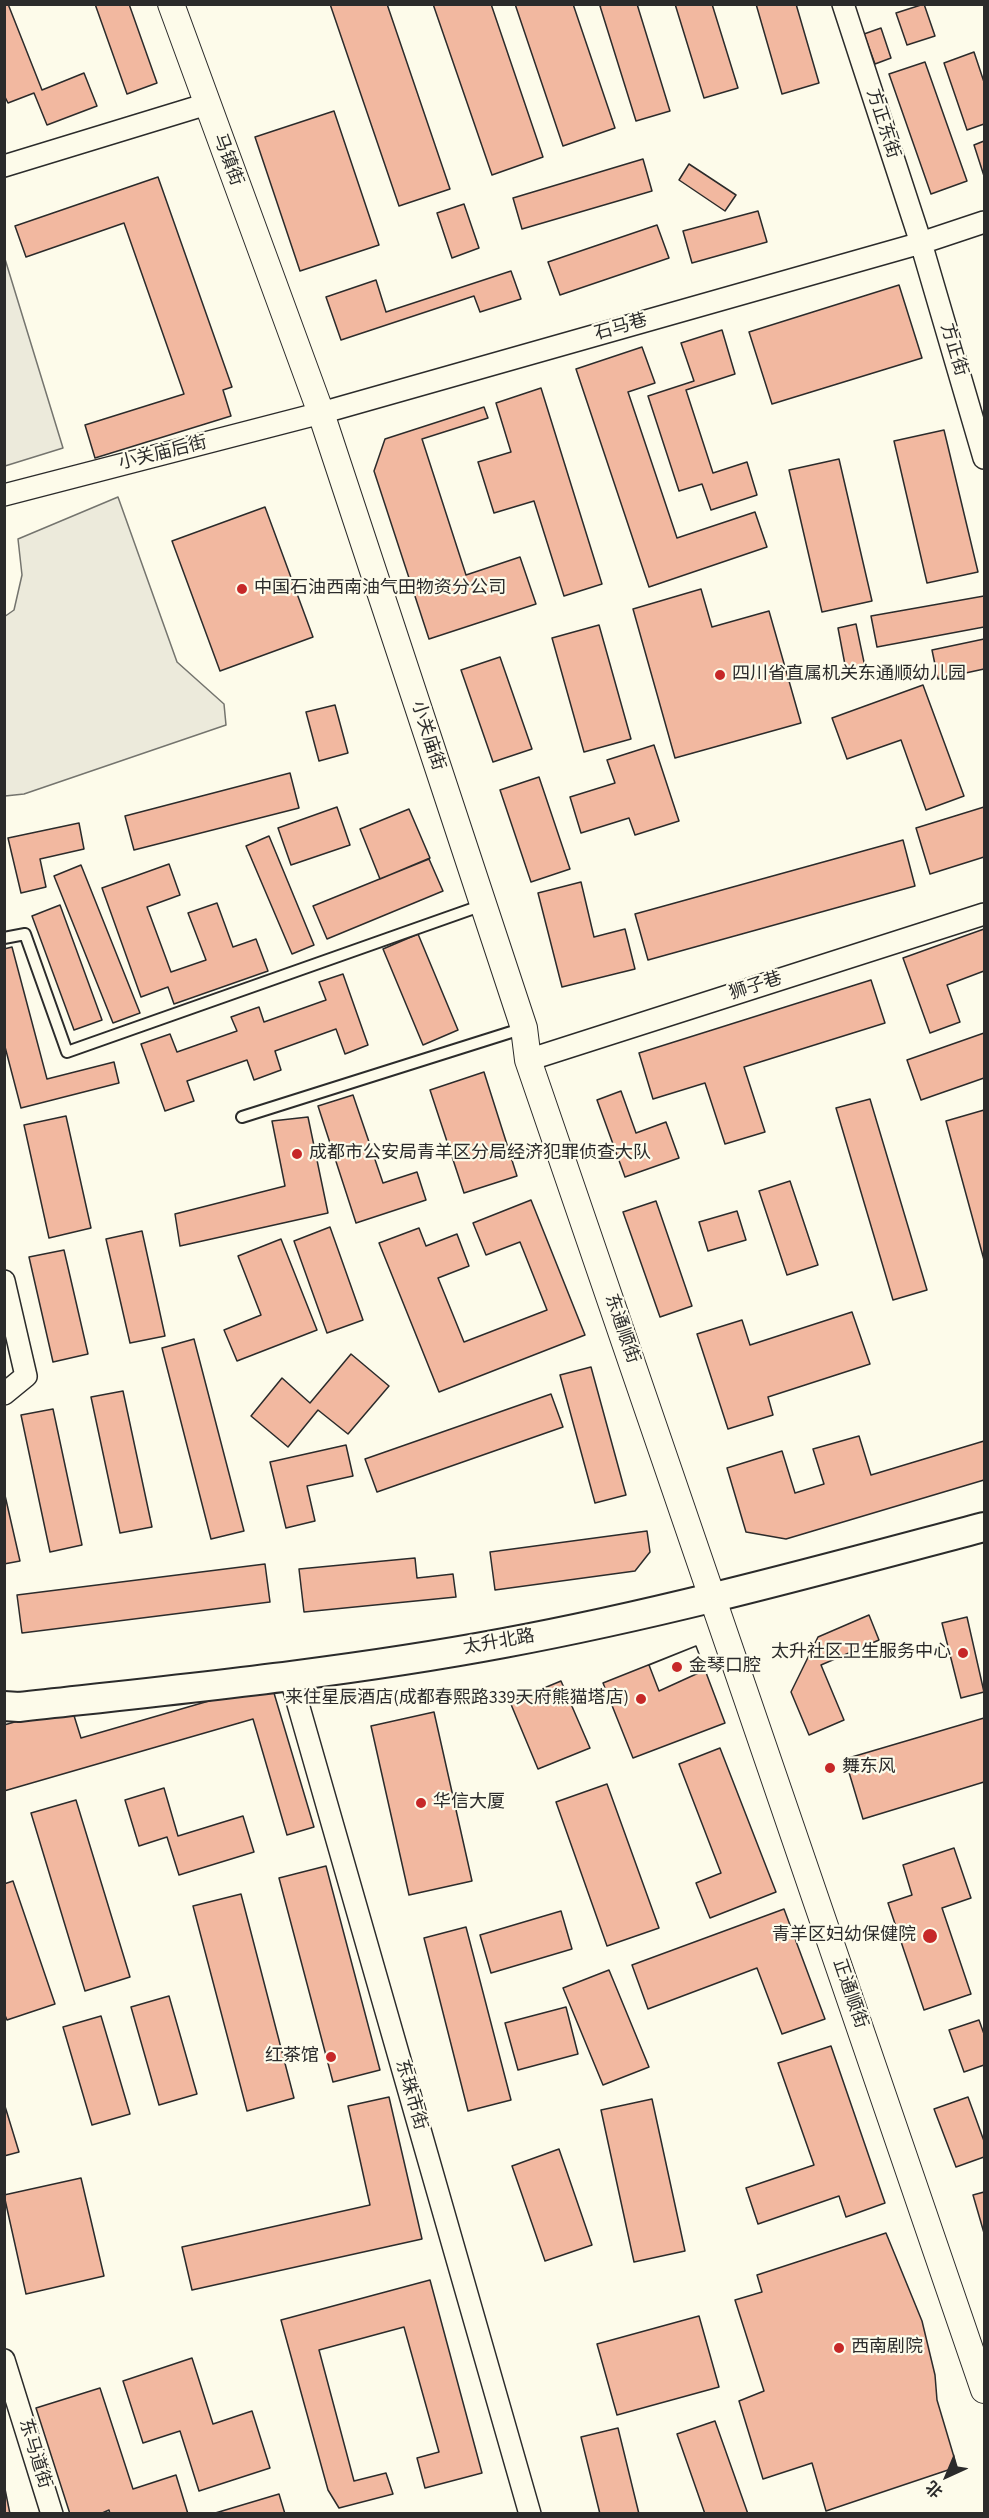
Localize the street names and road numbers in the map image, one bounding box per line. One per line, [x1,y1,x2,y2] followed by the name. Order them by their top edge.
[861,86,903,162] street label: 方正东街
[208,131,246,189] street label: 马镇街
[592,310,650,346] street label: 石马巷
[935,321,971,379] street label: 方正街
[117,433,209,475] street label: 小关庙后街
[406,698,448,774] street label: 小关庙街
[727,968,785,1006] street label: 狮子巷
[599,1291,643,1367] street label: 东通顺街
[462,1626,536,1660] street label: 太升北路
[827,1956,871,2032] street label: 正通顺街
[390,2057,430,2133] street label: 东珠市街
[13,2416,55,2492] street label: 东马道街

